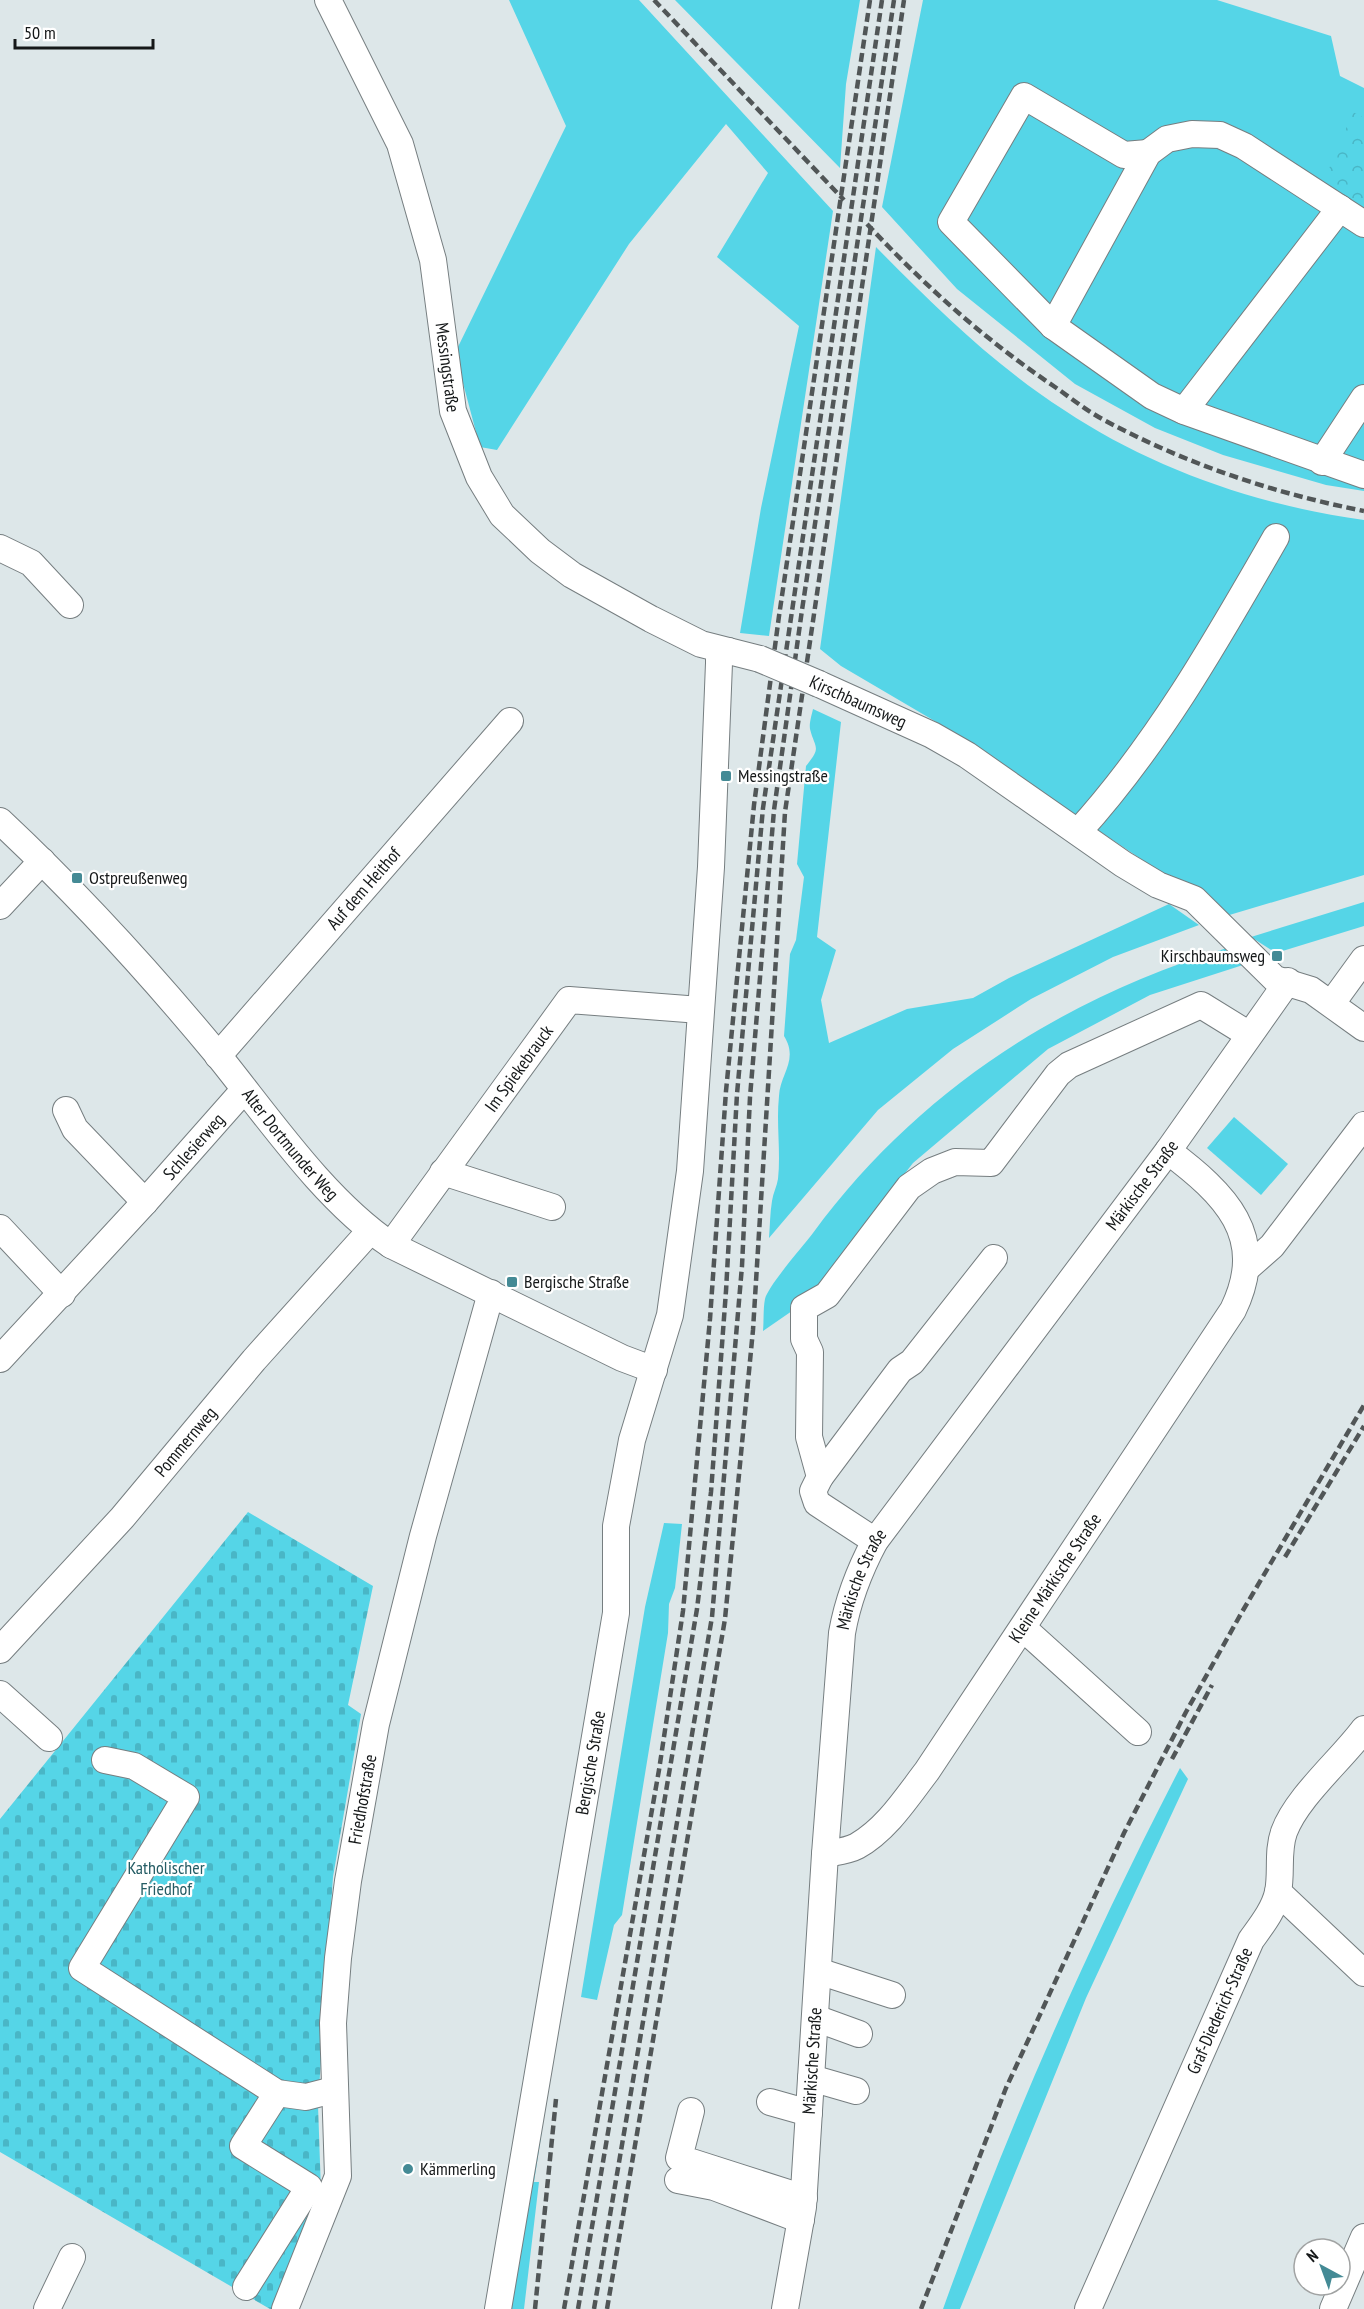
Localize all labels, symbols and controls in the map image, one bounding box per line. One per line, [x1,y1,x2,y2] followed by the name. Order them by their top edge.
[15,12,153,50] scale bar
[24,21,56,44] text: 50 m
[430,321,465,414] street label: Messingstraße
[806,670,911,733] street label: Kirschbaumsweg
[738,764,828,787] place label: Messingstraße
[719,769,733,783] marker: Messingstraße
[321,841,406,934] street label: Auf dem Heithof
[89,866,188,889] place label: Ostpreußenweg
[70,871,84,885] marker: Ostpreußenweg
[1161,944,1265,967] place label: Kirschbaumsweg
[1270,949,1284,963] marker: Kirschbaumsweg
[479,1020,558,1116] street label: Im Spiekebrauck
[237,1083,344,1205] street label: Alter Dortmunder Weg
[158,1108,229,1185] street label: Schlesierweg
[1100,1135,1183,1235] street label: Märkische Straße
[524,1270,629,1293] place label: Bergische Straße
[505,1275,519,1289] marker: Bergische Straße
[149,1402,221,1481] street label: Pommernweg
[1003,1509,1106,1647] street label: Kleine Märkische Straße
[831,1524,891,1632] street label: Märkische Straße
[570,1709,610,1817] street label: Bergische Straße
[343,1752,381,1846] street label: Friedhofstraße
[127,1856,205,1900] park label: Katholischer Friedhof
[1181,1944,1257,2078] street label: Graf-Diederich-Straße
[797,2007,826,2115] street label: Märkische Straße
[420,2157,496,2180] place label: Kämmerling
[401,2162,415,2176] marker: Kämmerling
[1292,2237,1352,2297] north arrow
[1302,2245,1322,2266] text: N

